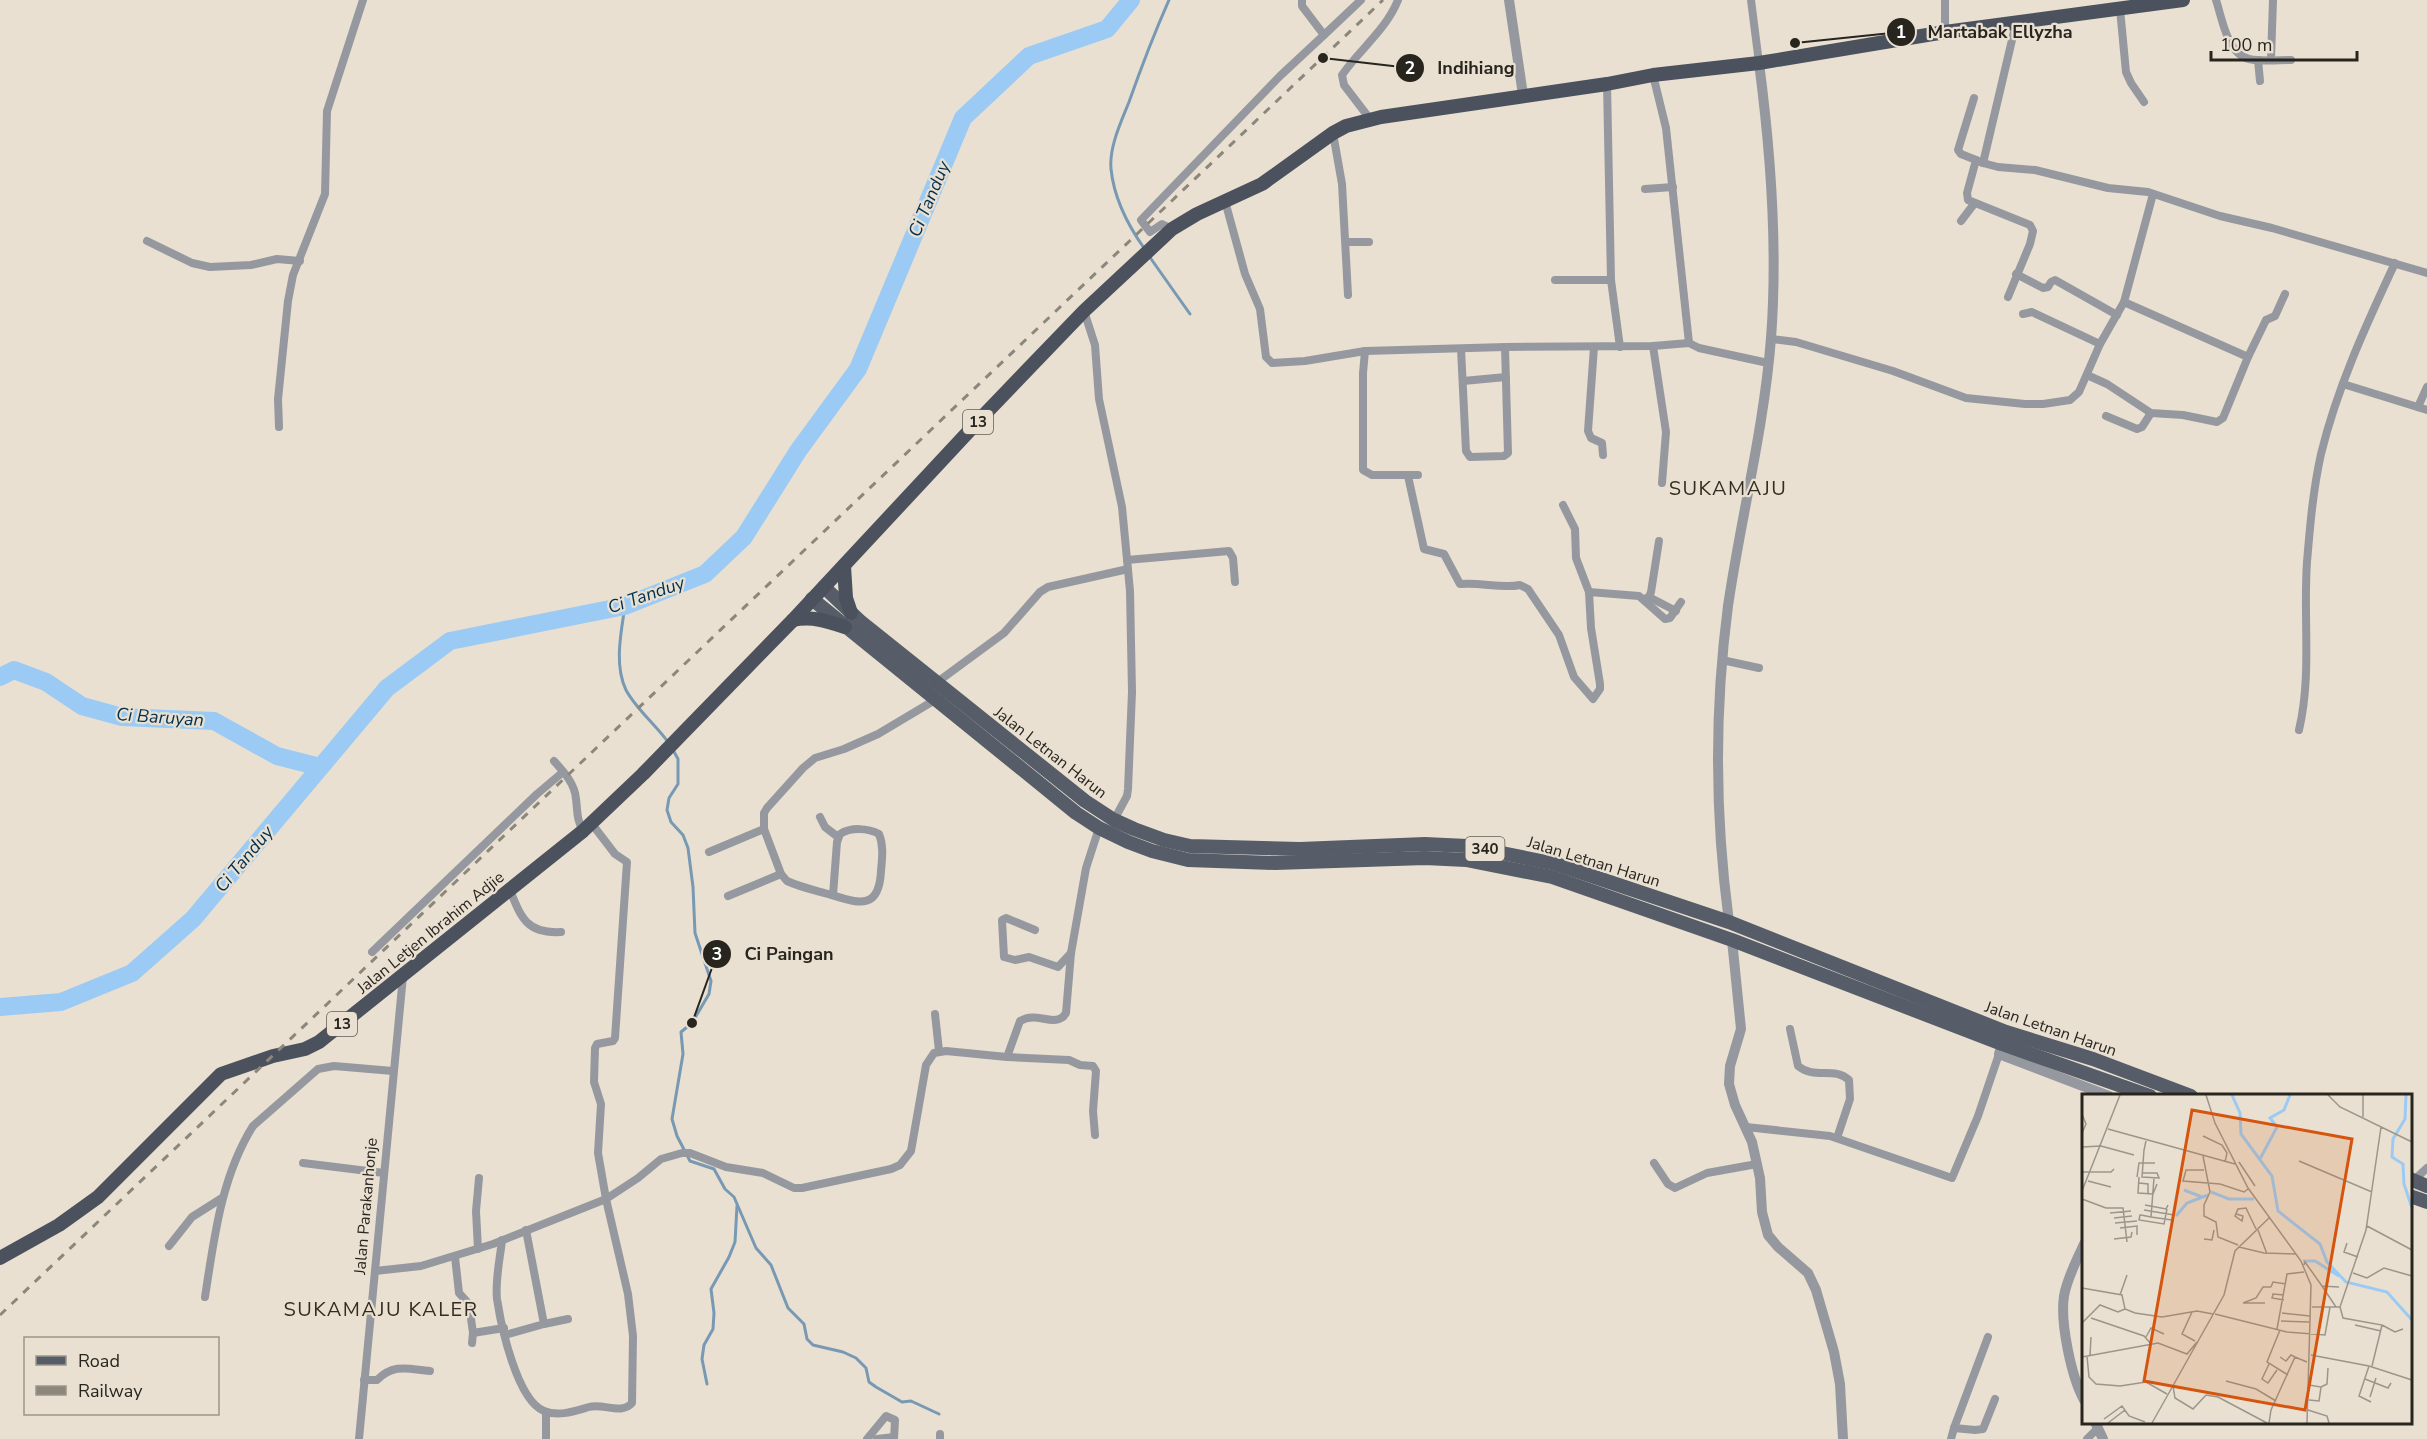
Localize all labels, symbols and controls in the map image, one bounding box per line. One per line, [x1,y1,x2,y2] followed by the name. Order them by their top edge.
[1886,14,2085,50] callout: Martabak Ellyzha
[1896,20,1906,44] text: 1
[1927,20,2073,44] text: Martabak Ellyzha
[2211,24,2356,62] scale bar
[2220,33,2272,57] text: 100 m
[1395,50,1526,86] callout: Indihiang
[1405,56,1415,80] text: 2
[1437,56,1515,80] text: Indihiang
[902,157,956,241] water label: Ci Tanduy
[963,410,993,434] road number: 13
[1669,475,1787,502] district label: SUKAMAJU
[604,570,688,619] water label: Ci Tanduy
[988,701,1112,804] street label: Jalan Letnan Harun
[115,702,205,732] water label: Ci Baruyan
[209,820,279,897] water label: Ci Tanduy
[1524,831,1663,893] street label: Jalan Letnan Harun
[1466,837,1504,861] road number: 340
[352,867,509,1000] street label: Jalan Letjen Ibrahim Adjie
[702,936,846,972] callout: Ci Paingan
[712,942,722,966] text: 3
[744,942,834,966] text: Ci Paingan
[1981,996,2120,1062] street label: Jalan Letnan Harun
[327,1012,357,1036] road number: 13
[2082,1094,2412,1424] inset map
[349,1137,383,1276] street label: Jalan Parakanhonje
[283,1296,479,1323] district label: SUKAMAJU KALER
[24,1337,219,1415] legend
[78,1349,120,1373] text: Road
[78,1379,143,1403] text: Railway

